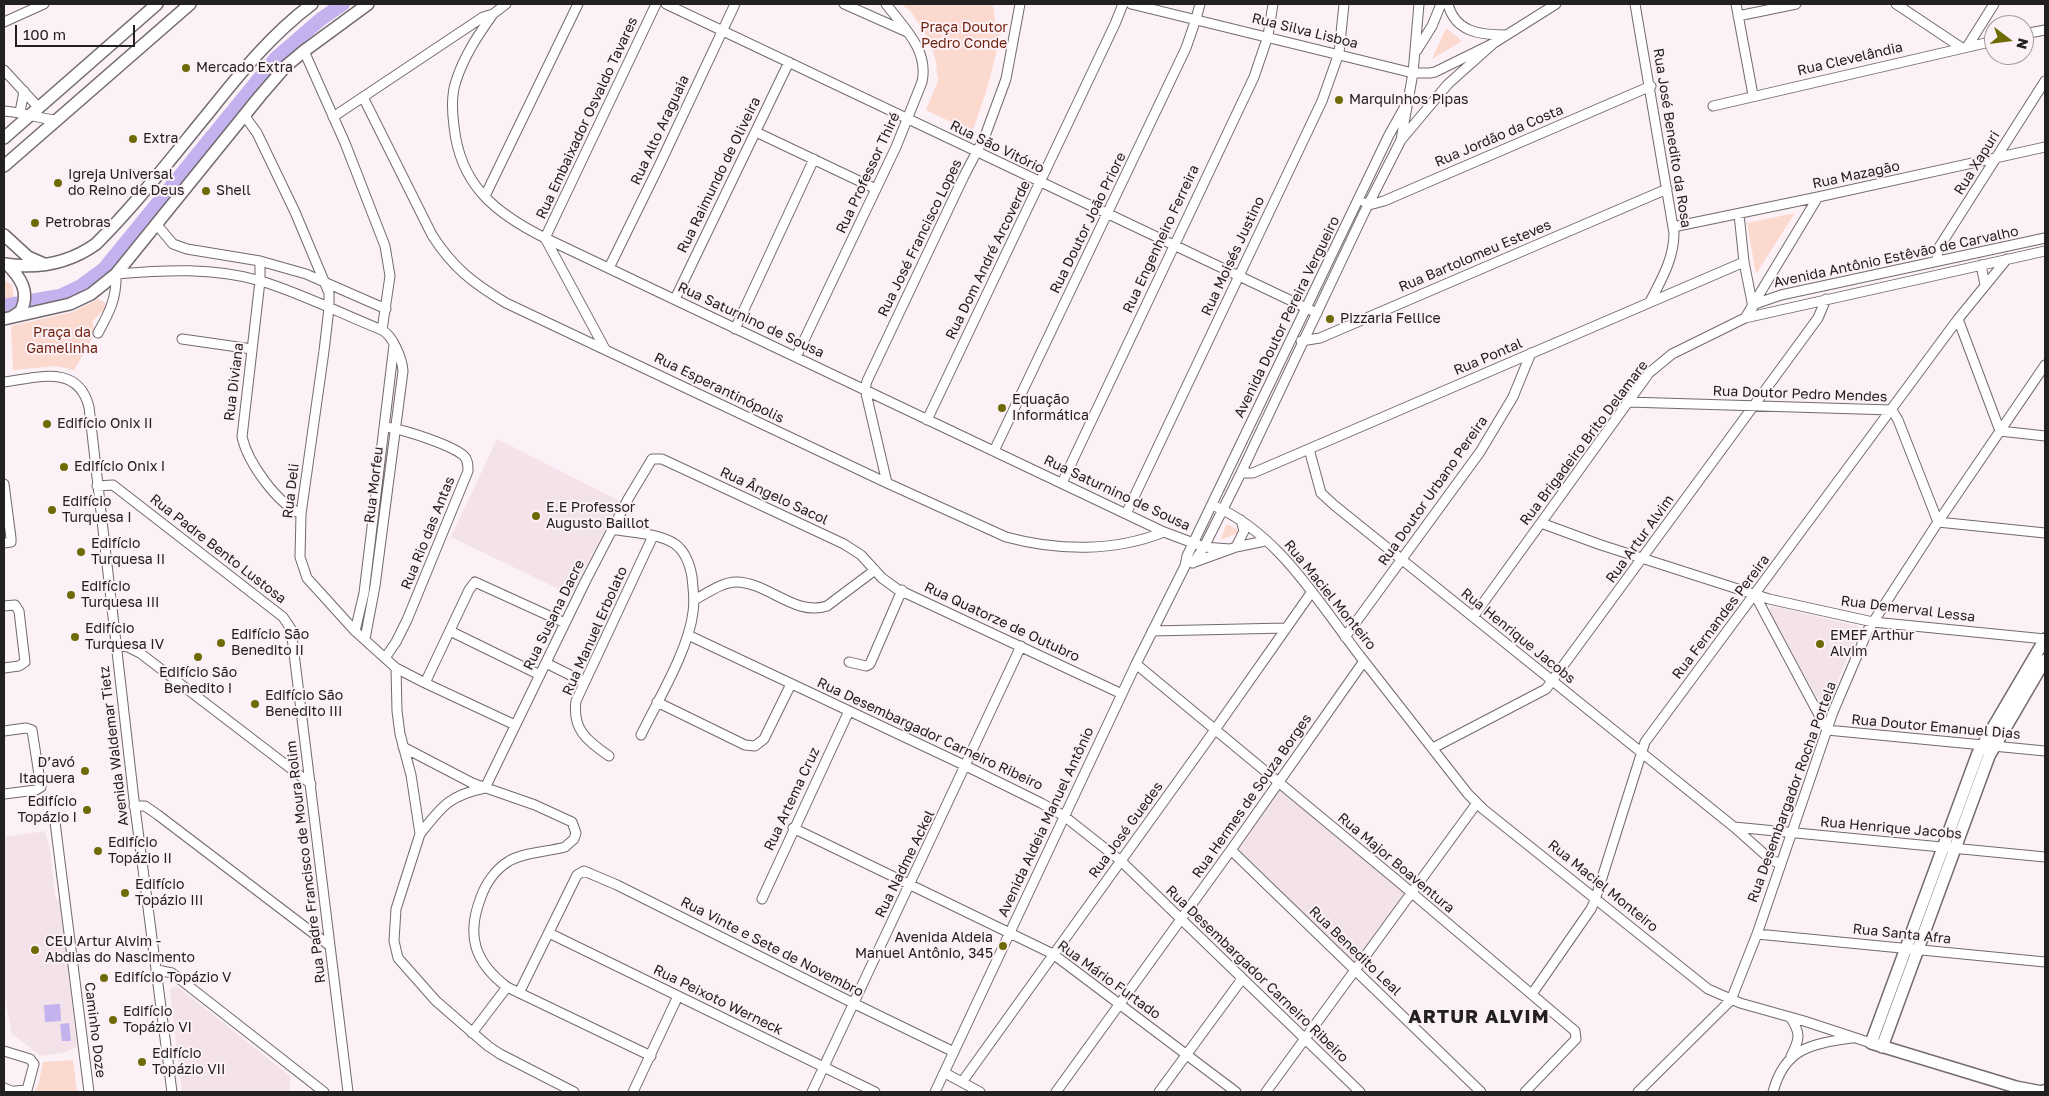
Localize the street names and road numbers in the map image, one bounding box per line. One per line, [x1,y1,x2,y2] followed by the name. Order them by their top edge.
[1250,10,1360,52] street label: Rua Silva Lisboa
[533,14,641,222] street label: Rua Embaixador Osvaldo Tavares
[1796,39,1904,79] street label: Rua Clevelândia
[1650,47,1694,229] street label: Rua José Benedito da Rosa
[627,72,693,188] street label: Rua Alto Araguaia
[674,94,764,256] street label: Rua Raimundo de Oliveira
[1432,101,1566,171] street label: Rua Jordão da Costa
[833,110,903,236] street label: Rua Professor Thiré
[947,117,1047,177] street label: Rua São Vitório
[1951,128,2003,198] street label: Rua Xapuri
[1046,150,1130,296] street label: Rua Doutor João Priore
[874,156,966,320] street label: Rua José Francisco Lopes
[1811,158,1901,192] street label: Rua Mazagão
[1119,162,1203,316] street label: Rua Engenheiro Ferreira
[942,178,1034,342] street label: Rua Dom André Arcoverde
[1198,194,1268,318] street label: Rua Moisés Justino
[1231,214,1343,420] street label: Avenida Doutor Pereira Vergueiro
[1396,216,1554,296] street label: Rua Bartolomeu Esteves
[1772,223,2020,291] street label: Avenida Antônio Estêvão de Carvalho
[675,279,827,361] street label: Rua Saturnino de Sousa
[1451,335,1525,379] street label: Rua Pontal
[221,342,247,422] street label: Rua Diviana
[651,349,787,427] street label: Rua Esperantinópolis
[1516,357,1652,529] street label: Rua Brigadeiro Brito Delamare
[1712,383,1888,405] street label: Rua Doutor Pedro Mendes
[1375,413,1491,569] street label: Rua Doutor Urbano Pereira
[361,446,387,524] street label: Rua Morfeu
[1041,452,1193,534] street label: Rua Saturnino de Sousa
[279,463,303,519] street label: Rua Deli
[717,464,831,528] street label: Rua Ângelo Sacol
[398,474,458,592] street label: Rua Rio das Antas
[147,491,289,607] street label: Rua Padre Bento Lustosa
[1602,492,1678,586] street label: Rua Artur Alvim
[1280,537,1380,653] street label: Rua Maciel Monteiro
[1669,552,1773,682] street label: Rua Fernandes Pereira
[520,557,588,673] street label: Rua Susana Dacre
[559,564,631,698] street label: Rua Manuel Erbolato
[922,579,1082,665] street label: Rua Quatorze de Outubro
[1457,585,1579,687] street label: Rua Henrique Jacobs
[1840,592,1976,626] street label: Rua Demerval Lessa
[96,665,132,827] street label: Avenida Waldemar Tietz
[814,674,1046,794] street label: Rua Desembargador Carneiro Ribeiro
[1744,679,1840,905] street label: Rua Desembargador Rocha Portela
[1189,711,1315,881] street label: Rua Hermes de Souza Borges
[1851,711,2021,743] street label: Rua Doutor Emanuel Dias
[995,724,1097,920] street label: Avenida Aldeia Manuel Antônio
[283,740,329,984] street label: Rua Padre Francisco de Moura Rolim
[761,745,823,853] street label: Rua Artema Cruz
[1085,779,1167,881] street label: Rua José Guedes
[872,808,938,920] street label: Rua Nadme Ackel
[1334,809,1458,917] street label: Rua Major Boaventura
[1819,813,1963,843] street label: Rua Henrique Jacobs
[1545,836,1661,936] street label: Rua Maciel Monteiro
[1162,882,1352,1066] street label: Rua Desembargador Carneiro Ribeiro
[678,893,866,1001] street label: Rua Vinte e Sete de Novembro
[1305,903,1405,999] street label: Rua Benedito Leal
[1852,920,1952,948] street label: Rua Santa Afra
[1054,937,1164,1023] street label: Rua Mário Furtado
[650,961,786,1039] street label: Rua Peixoto Werneck
[81,981,109,1079] street label: Caminho Doze

